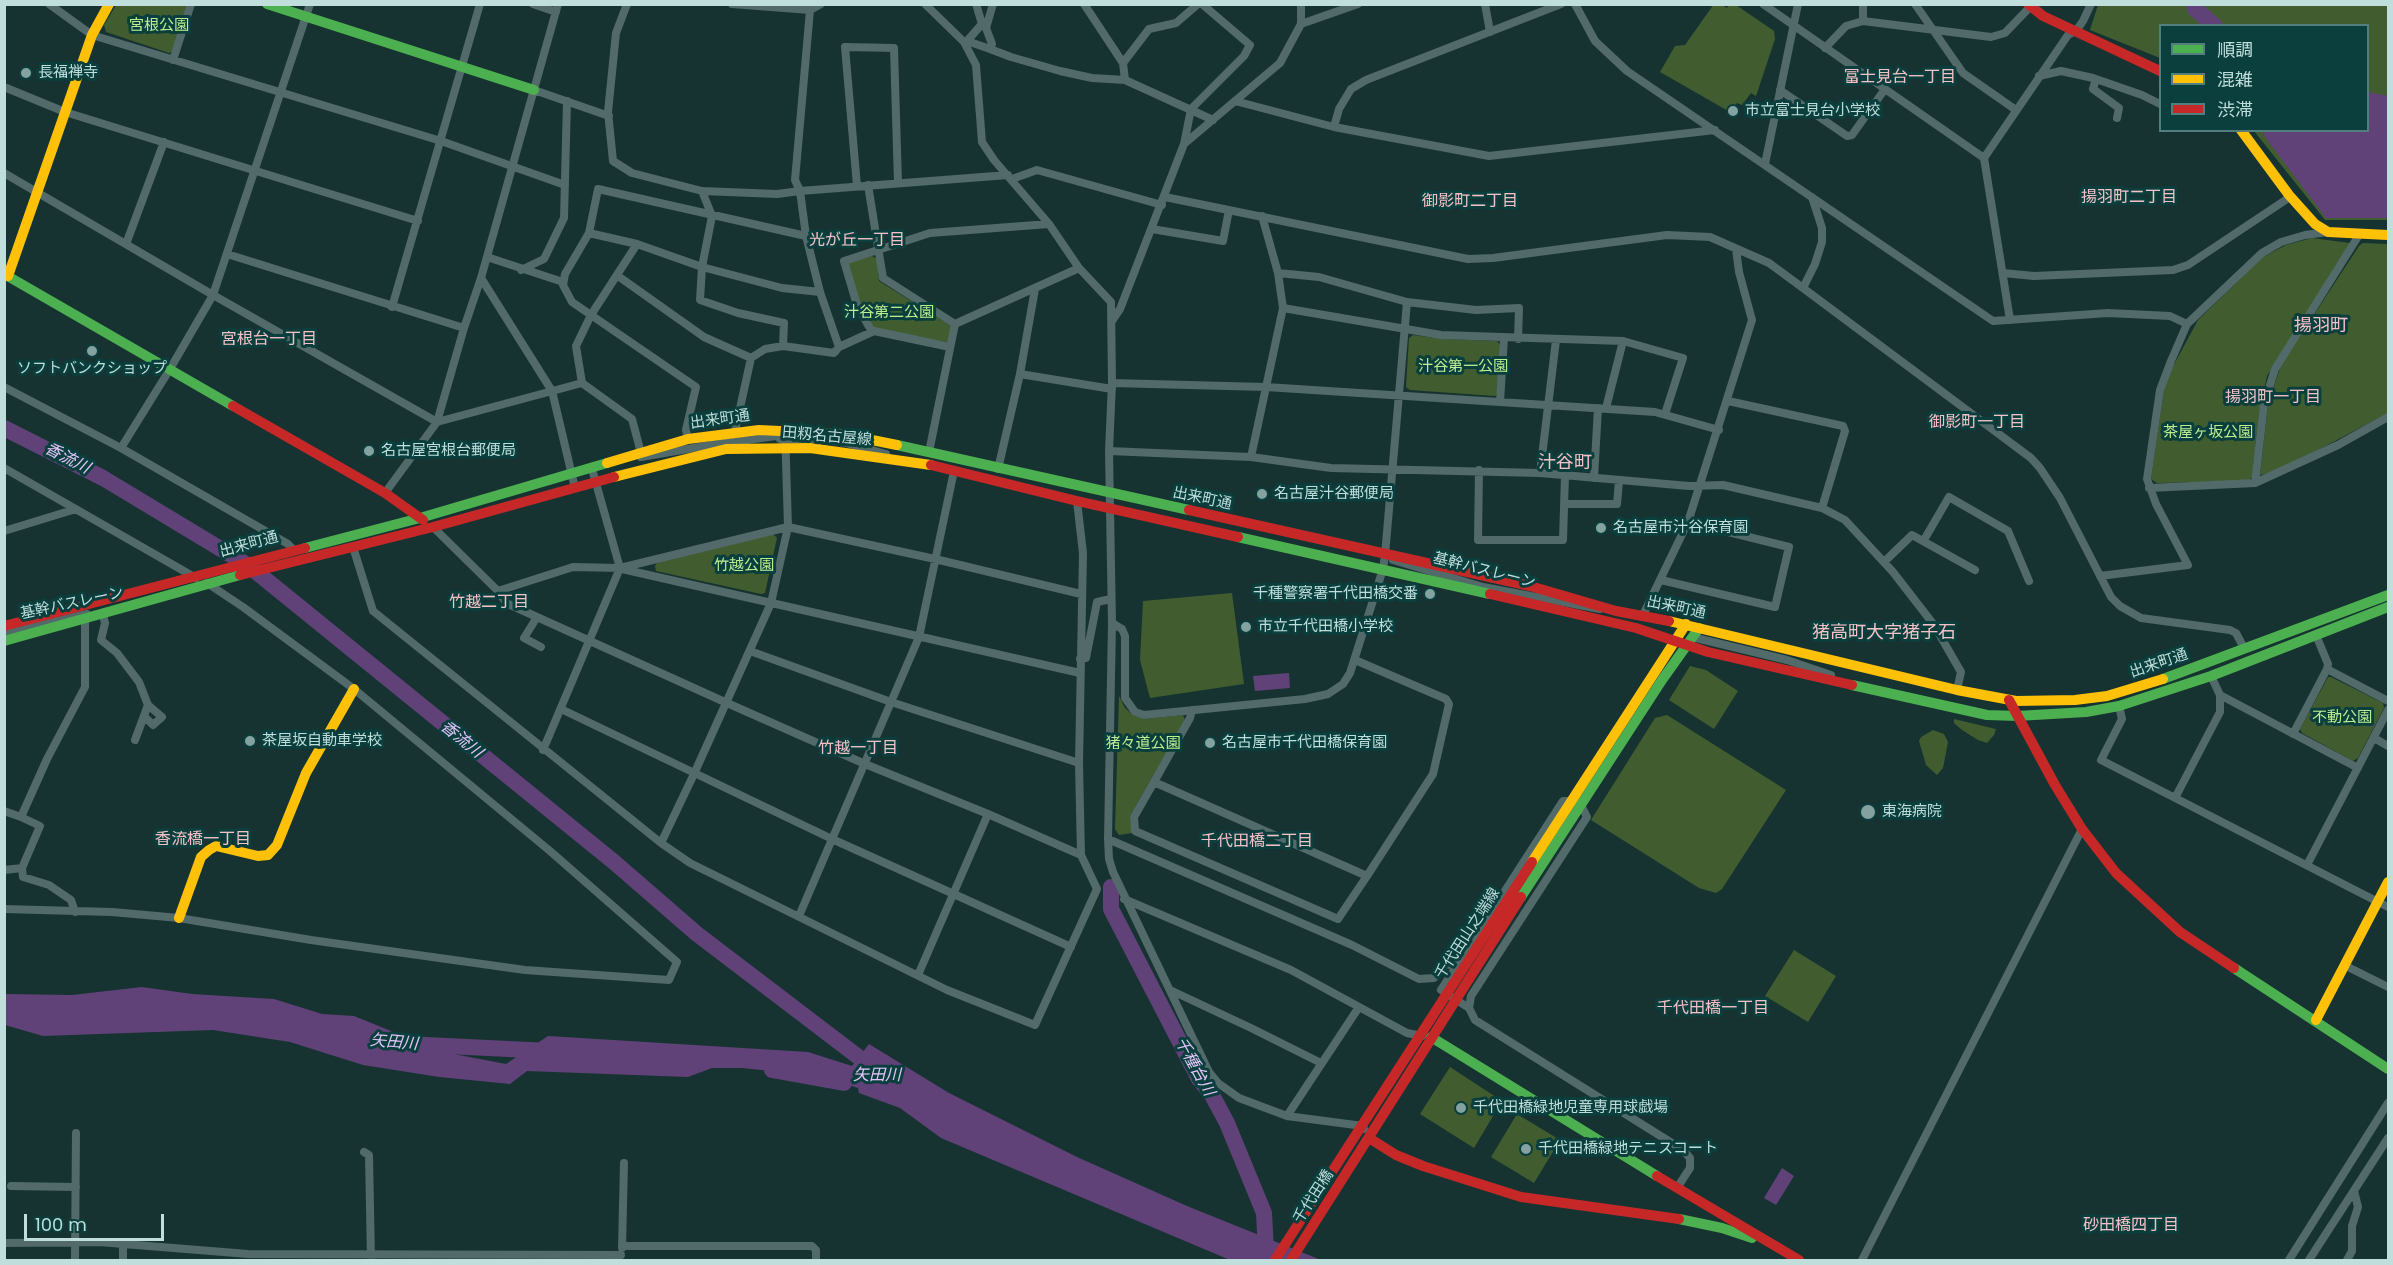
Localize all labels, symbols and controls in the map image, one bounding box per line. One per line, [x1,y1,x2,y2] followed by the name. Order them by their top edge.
[129,17,189,35] park label: 宮根公園
[2159,24,2369,132] legend
[2217,37,2253,62] text: 順調
[38,64,98,82] place label: 長福禅寺
[19,66,33,80] marker: 長福禅寺
[2217,67,2253,92] text: 混雑
[1844,68,1956,88] district label: 富士見台一丁目
[2217,97,2253,122] text: 渋滞
[1745,102,1880,120] place label: 市立富士見台小学校
[1726,104,1740,118] marker: 市立富士見台小学校
[2081,188,2177,208] district label: 揚羽町二丁目
[1422,192,1518,212] district label: 御影町二丁目
[809,231,905,251] district label: 光が丘一丁目
[844,304,934,322] park label: 汁谷第二公園
[2294,315,2348,337] district label: 揚羽町
[221,330,317,350] district label: 宮根台一丁目
[85,344,99,358] marker: ソフトバンクショップ
[1418,358,1508,376] park label: 汁谷第一公園
[17,360,167,378] place label: ソフトバンクショップ
[2225,388,2321,408] district label: 揚羽町一丁目
[689,407,751,433] street label: 出来町通
[1929,413,2025,433] district label: 御影町一丁目
[781,424,873,450] street label: 田籾名古屋線
[2163,424,2253,442] park label: 茶屋ヶ坂公園
[41,440,93,478] water label: 香流川
[381,442,516,460] place label: 名古屋宮根台郵便局
[362,444,376,458] marker: 名古屋宮根台郵便局
[1538,452,1592,474] district label: 汁谷町
[1171,484,1233,514] street label: 出来町通
[1274,485,1394,503] place label: 名古屋汁谷郵便局
[1255,487,1269,501] marker: 名古屋汁谷郵便局
[1613,519,1748,537] place label: 名古屋市汁谷保育園
[1594,521,1608,535] marker: 名古屋市汁谷保育園
[218,529,280,561] street label: 出来町通
[1431,550,1537,592] street label: 基幹バスレーン
[714,557,774,575] park label: 竹越公園
[19,584,125,624] street label: 基幹バスレーン
[1253,585,1418,603] place label: 千種警察署千代田橋交番
[1423,587,1437,601] marker: 千種警察署千代田橋交番
[449,593,529,613] district label: 竹越二丁目
[1645,593,1707,623] street label: 出来町通
[1258,618,1393,636] place label: 市立千代田橋小学校
[1239,620,1253,634] marker: 市立千代田橋小学校
[1812,622,1956,644] district label: 猪高町大字猪子石
[2128,646,2190,682] street label: 出来町通
[2312,709,2372,727] park label: 不動公園
[436,717,486,763] water label: 香流川
[262,732,382,750] place label: 茶屋坂自動車学校
[243,734,257,748] marker: 茶屋坂自動車学校
[1222,734,1387,752] place label: 名古屋市千代田橋保育園
[1106,735,1180,753] park label: 猪々道公園
[1203,736,1217,750] marker: 名古屋市千代田橋保育園
[818,739,898,759] district label: 竹越一丁目
[1859,803,1877,821] marker: 東海病院
[1882,803,1942,821] place label: 東海病院
[155,830,251,850] district label: 香流橋一丁目
[1201,832,1313,852] district label: 千代田橋二丁目
[1432,885,1504,983] street label: 千代田山之端線
[1657,999,1769,1019] district label: 千代田橋一丁目
[369,1031,419,1055] water label: 矢田川
[1170,1034,1218,1100] water label: 千種台川
[853,1066,901,1086] water label: 矢田川
[1473,1099,1668,1117] place label: 千代田橋緑地児童専用球戯場
[1454,1101,1468,1115] marker: 千代田橋緑地児童専用球戯場
[1538,1140,1718,1158] place label: 千代田橋緑地テニスコート
[1519,1142,1533,1156] marker: 千代田橋緑地テニスコート
[1290,1167,1338,1227] street label: 千代田橋
[27,1202,166,1240] scale bar
[35,1212,87,1237] text: 100 m
[2083,1216,2179,1236] district label: 砂田橋四丁目

